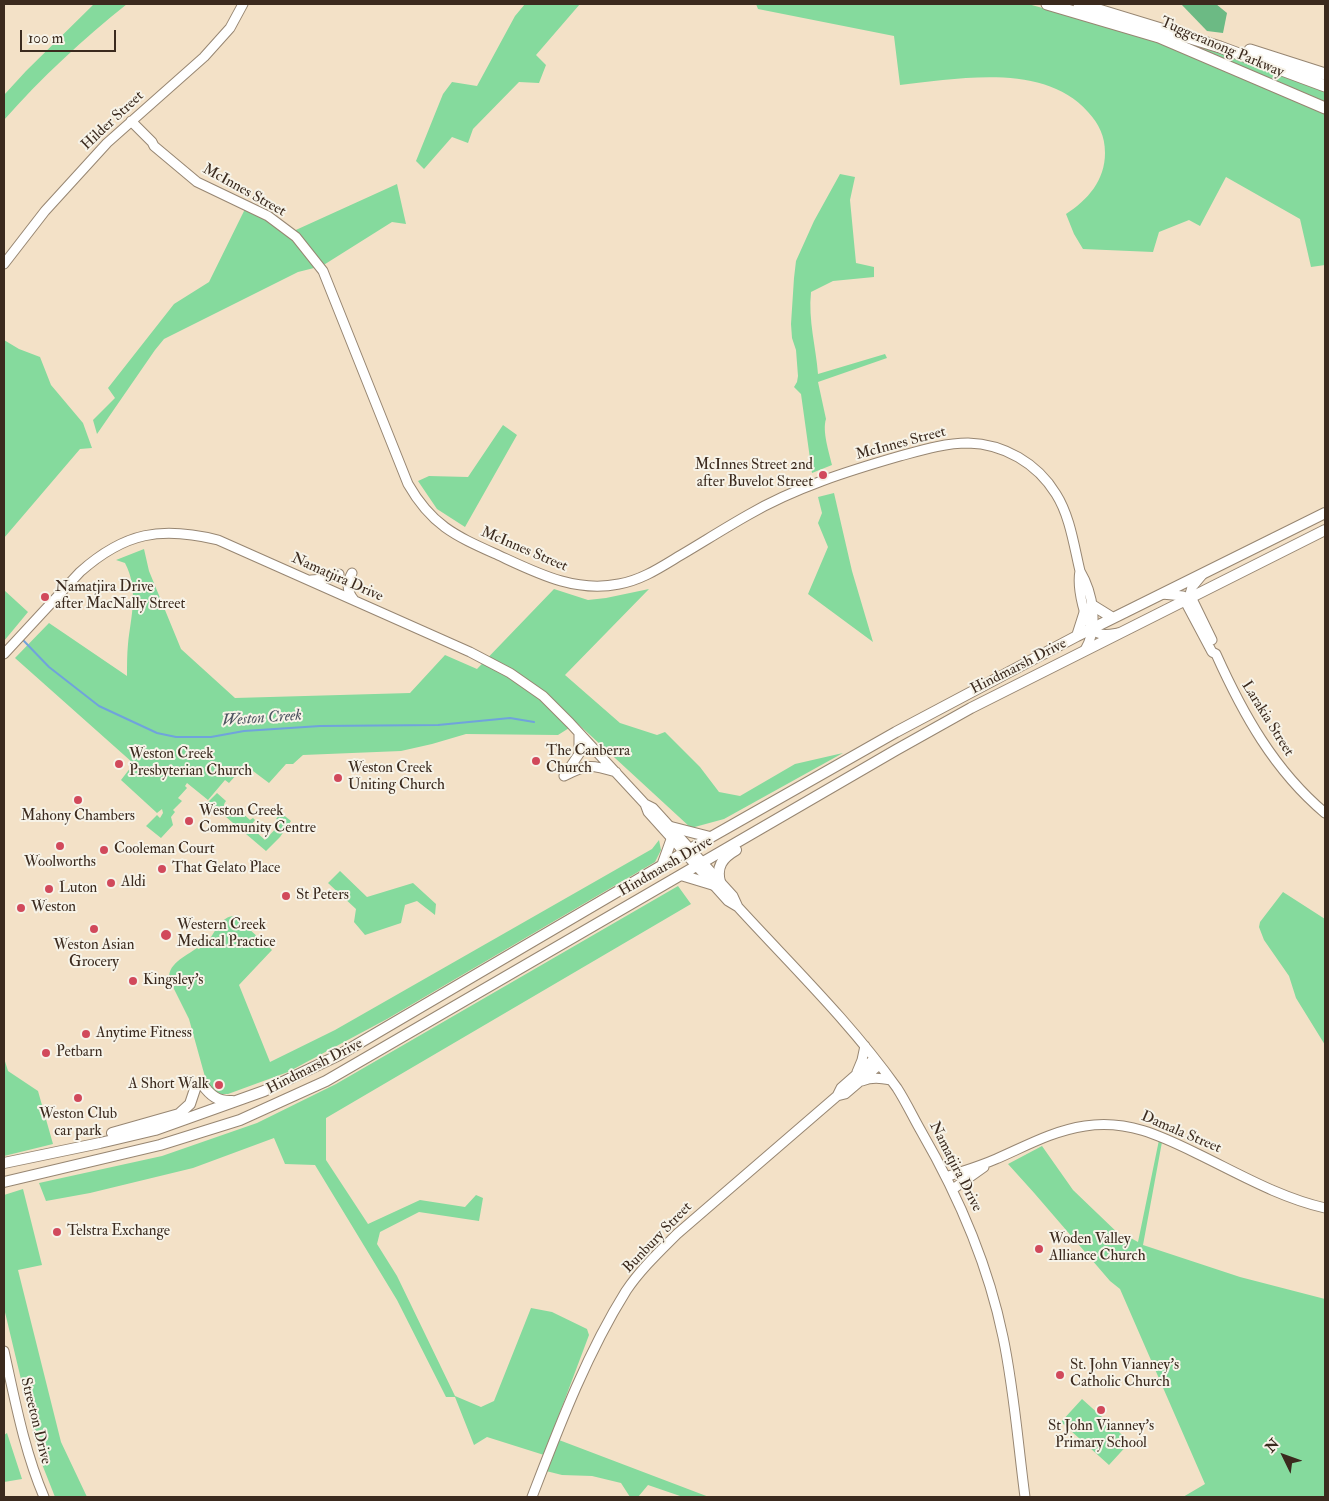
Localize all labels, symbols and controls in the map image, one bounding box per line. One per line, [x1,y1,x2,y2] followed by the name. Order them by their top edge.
[1158,14,1286,82] street label: Tuggeranong Parkway
[22,20,119,52] scale bar
[28,29,63,48] text: 100 m
[78,88,148,154] street label: Hilder Street
[199,161,289,221] street label: McInnes Street
[854,423,948,465] street label: McInnes Street
[695,457,813,492] place label: McInnes Street 2nd after Buvelot Street
[817,469,829,481] marker: McInnes Street 2nd after Buvelot Street
[478,524,570,576] street label: McInnes Street
[288,550,386,606] street label: Namatjira Drive
[55,579,185,614] place label: Namatjira Drive after MacNally Street
[39,591,51,603] marker: Namatjira Drive after MacNally Street
[968,635,1070,699] street label: Hindmarsh Drive
[1237,678,1297,760] street label: Larakia Street
[221,707,303,731] water label: Weston Creek
[546,743,630,778] place label: The Canberra Church
[129,746,252,781] place label: Weston Creek Presbyterian Church
[530,755,542,767] marker: The Canberra Church
[113,758,125,770] marker: Weston Creek Presbyterian Church
[348,760,445,795] place label: Weston Creek Uniting Church
[332,772,344,784] marker: Weston Creek Uniting Church
[72,794,84,806] marker: Mahony Chambers
[199,803,316,838] place label: Weston Creek Community Centre
[21,808,135,826] place label: Mahony Chambers
[183,815,195,827] marker: Weston Creek Community Centre
[616,833,716,901] street label: Hindmarsh Drive
[54,840,66,852] marker: Woolworths
[114,841,215,859] place label: Cooleman Court
[98,844,110,856] marker: Cooleman Court
[24,854,96,872] place label: Woolworths
[172,860,280,878] place label: That Gelato Place
[156,863,168,875] marker: That Gelato Place
[121,874,146,892] place label: Aldi
[105,877,117,889] marker: Aldi
[59,880,97,898] place label: Luton
[43,883,55,895] marker: Luton
[296,887,349,905] place label: St Peters
[280,890,292,902] marker: St Peters
[31,899,76,917] place label: Weston
[15,902,27,914] marker: Weston
[177,917,276,952] place label: Western Creek Medical Practice
[88,923,100,935] marker: Weston Asian Grocery
[159,928,173,942] marker: Western Creek Medical Practice
[54,937,134,972] place label: Weston Asian Grocery
[143,972,203,990] place label: Kingsley's
[127,975,139,987] marker: Kingsley's
[96,1025,192,1043] place label: Anytime Fitness
[80,1028,92,1040] marker: Anytime Fitness
[264,1035,366,1099] street label: Hindmarsh Drive
[56,1044,102,1062] place label: Petbarn
[40,1047,52,1059] marker: Petbarn
[128,1076,209,1094] place label: A Short Walk
[213,1079,225,1091] marker: A Short Walk
[72,1092,84,1104] marker: Weston Club car park
[39,1106,117,1141] place label: Weston Club car park
[1138,1108,1224,1158] street label: Damala Street
[925,1119,985,1215] street label: Namatjira Drive
[620,1199,696,1277] street label: Bunbury Street
[67,1223,170,1241] place label: Telstra Exchange
[51,1226,63,1238] marker: Telstra Exchange
[1049,1231,1145,1266] place label: Woden Valley Alliance Church
[1033,1243,1045,1255] marker: Woden Valley Alliance Church
[1070,1357,1179,1392] place label: St. John Vianney's Catholic Church
[1054,1369,1066,1381] marker: St. John Vianney's Catholic Church
[16,1376,54,1466] street label: Streeton Drive
[1095,1404,1107,1416] marker: St John Vianney's Primary School
[1048,1418,1154,1453] place label: St John Vianney's Primary School
[1259,1431,1309,1481] north arrow
[1262,1435,1283,1456] text: N

